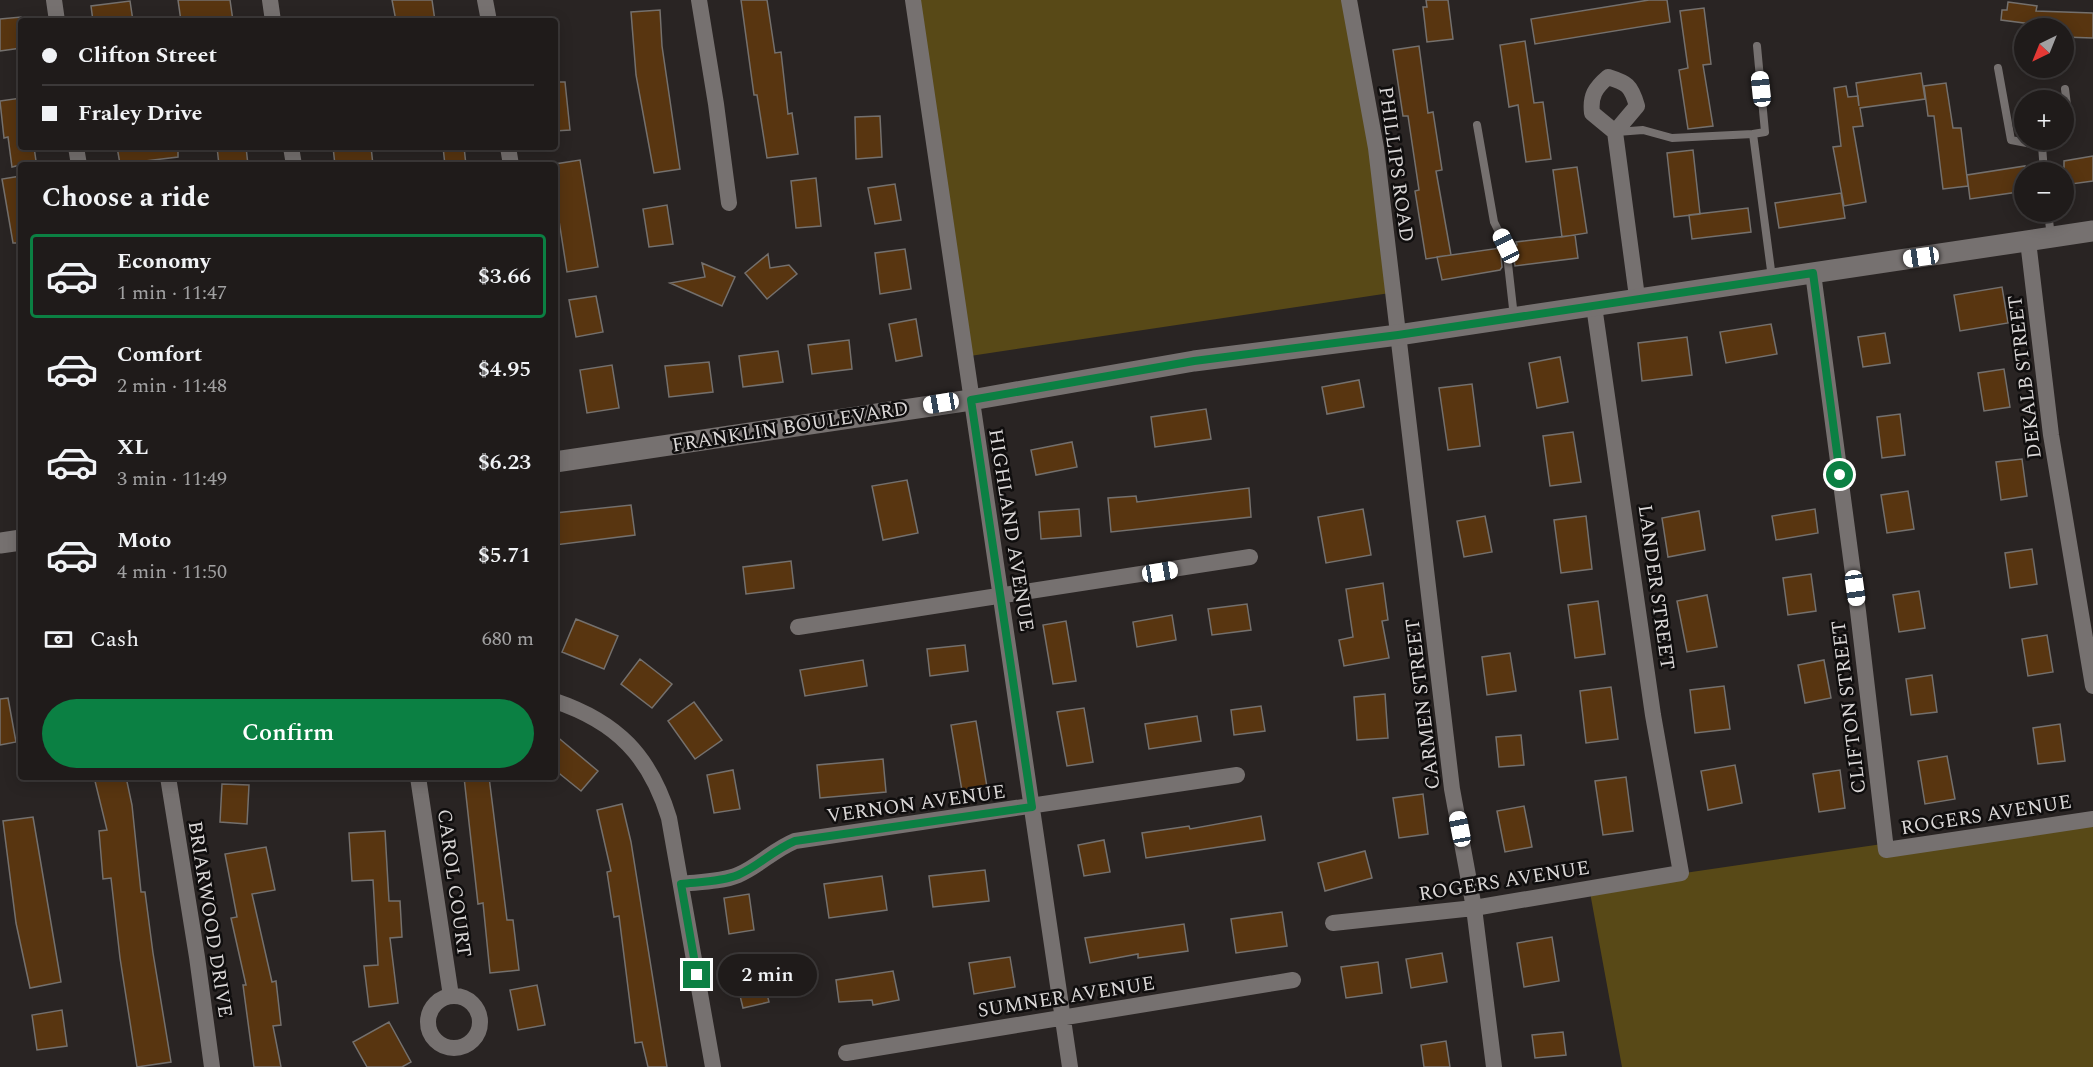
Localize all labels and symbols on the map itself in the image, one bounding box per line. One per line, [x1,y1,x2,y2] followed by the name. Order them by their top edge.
[2014,18,2074,78] north arrow
[1750,70,1772,108] car
[1370,84,1422,244] street label: PHILLIPS ROAD
[1490,226,1522,266] car
[1902,246,1940,268] car
[2000,293,2050,460] street label: DEKALB STREET
[922,391,960,415] car
[670,393,911,461] street label: FRANKLIN BOULEVARD
[980,427,1042,634] street label: HIGHLAND AVENUE
[1826,461,1853,488] route start
[1630,503,1682,672] street label: LANDER STREET
[1141,560,1179,584] car
[1844,569,1866,607] car
[1398,616,1448,791] street label: CARMEN STREET
[1823,618,1875,795] street label: CLIFTON STREET
[825,777,1007,831] street label: VERNON AVENUE
[1898,787,2074,843] street label: ROGERS AVENUE
[429,807,479,959] street label: CAROL COURT
[1448,810,1472,848] car
[180,819,240,1020] street label: BRIARWOOD DRIVE
[1416,853,1592,909] street label: ROGERS AVENUE
[718,954,817,996] callout: 2 min
[683,961,710,988] route end
[975,968,1157,1026] street label: SUMNER AVENUE

